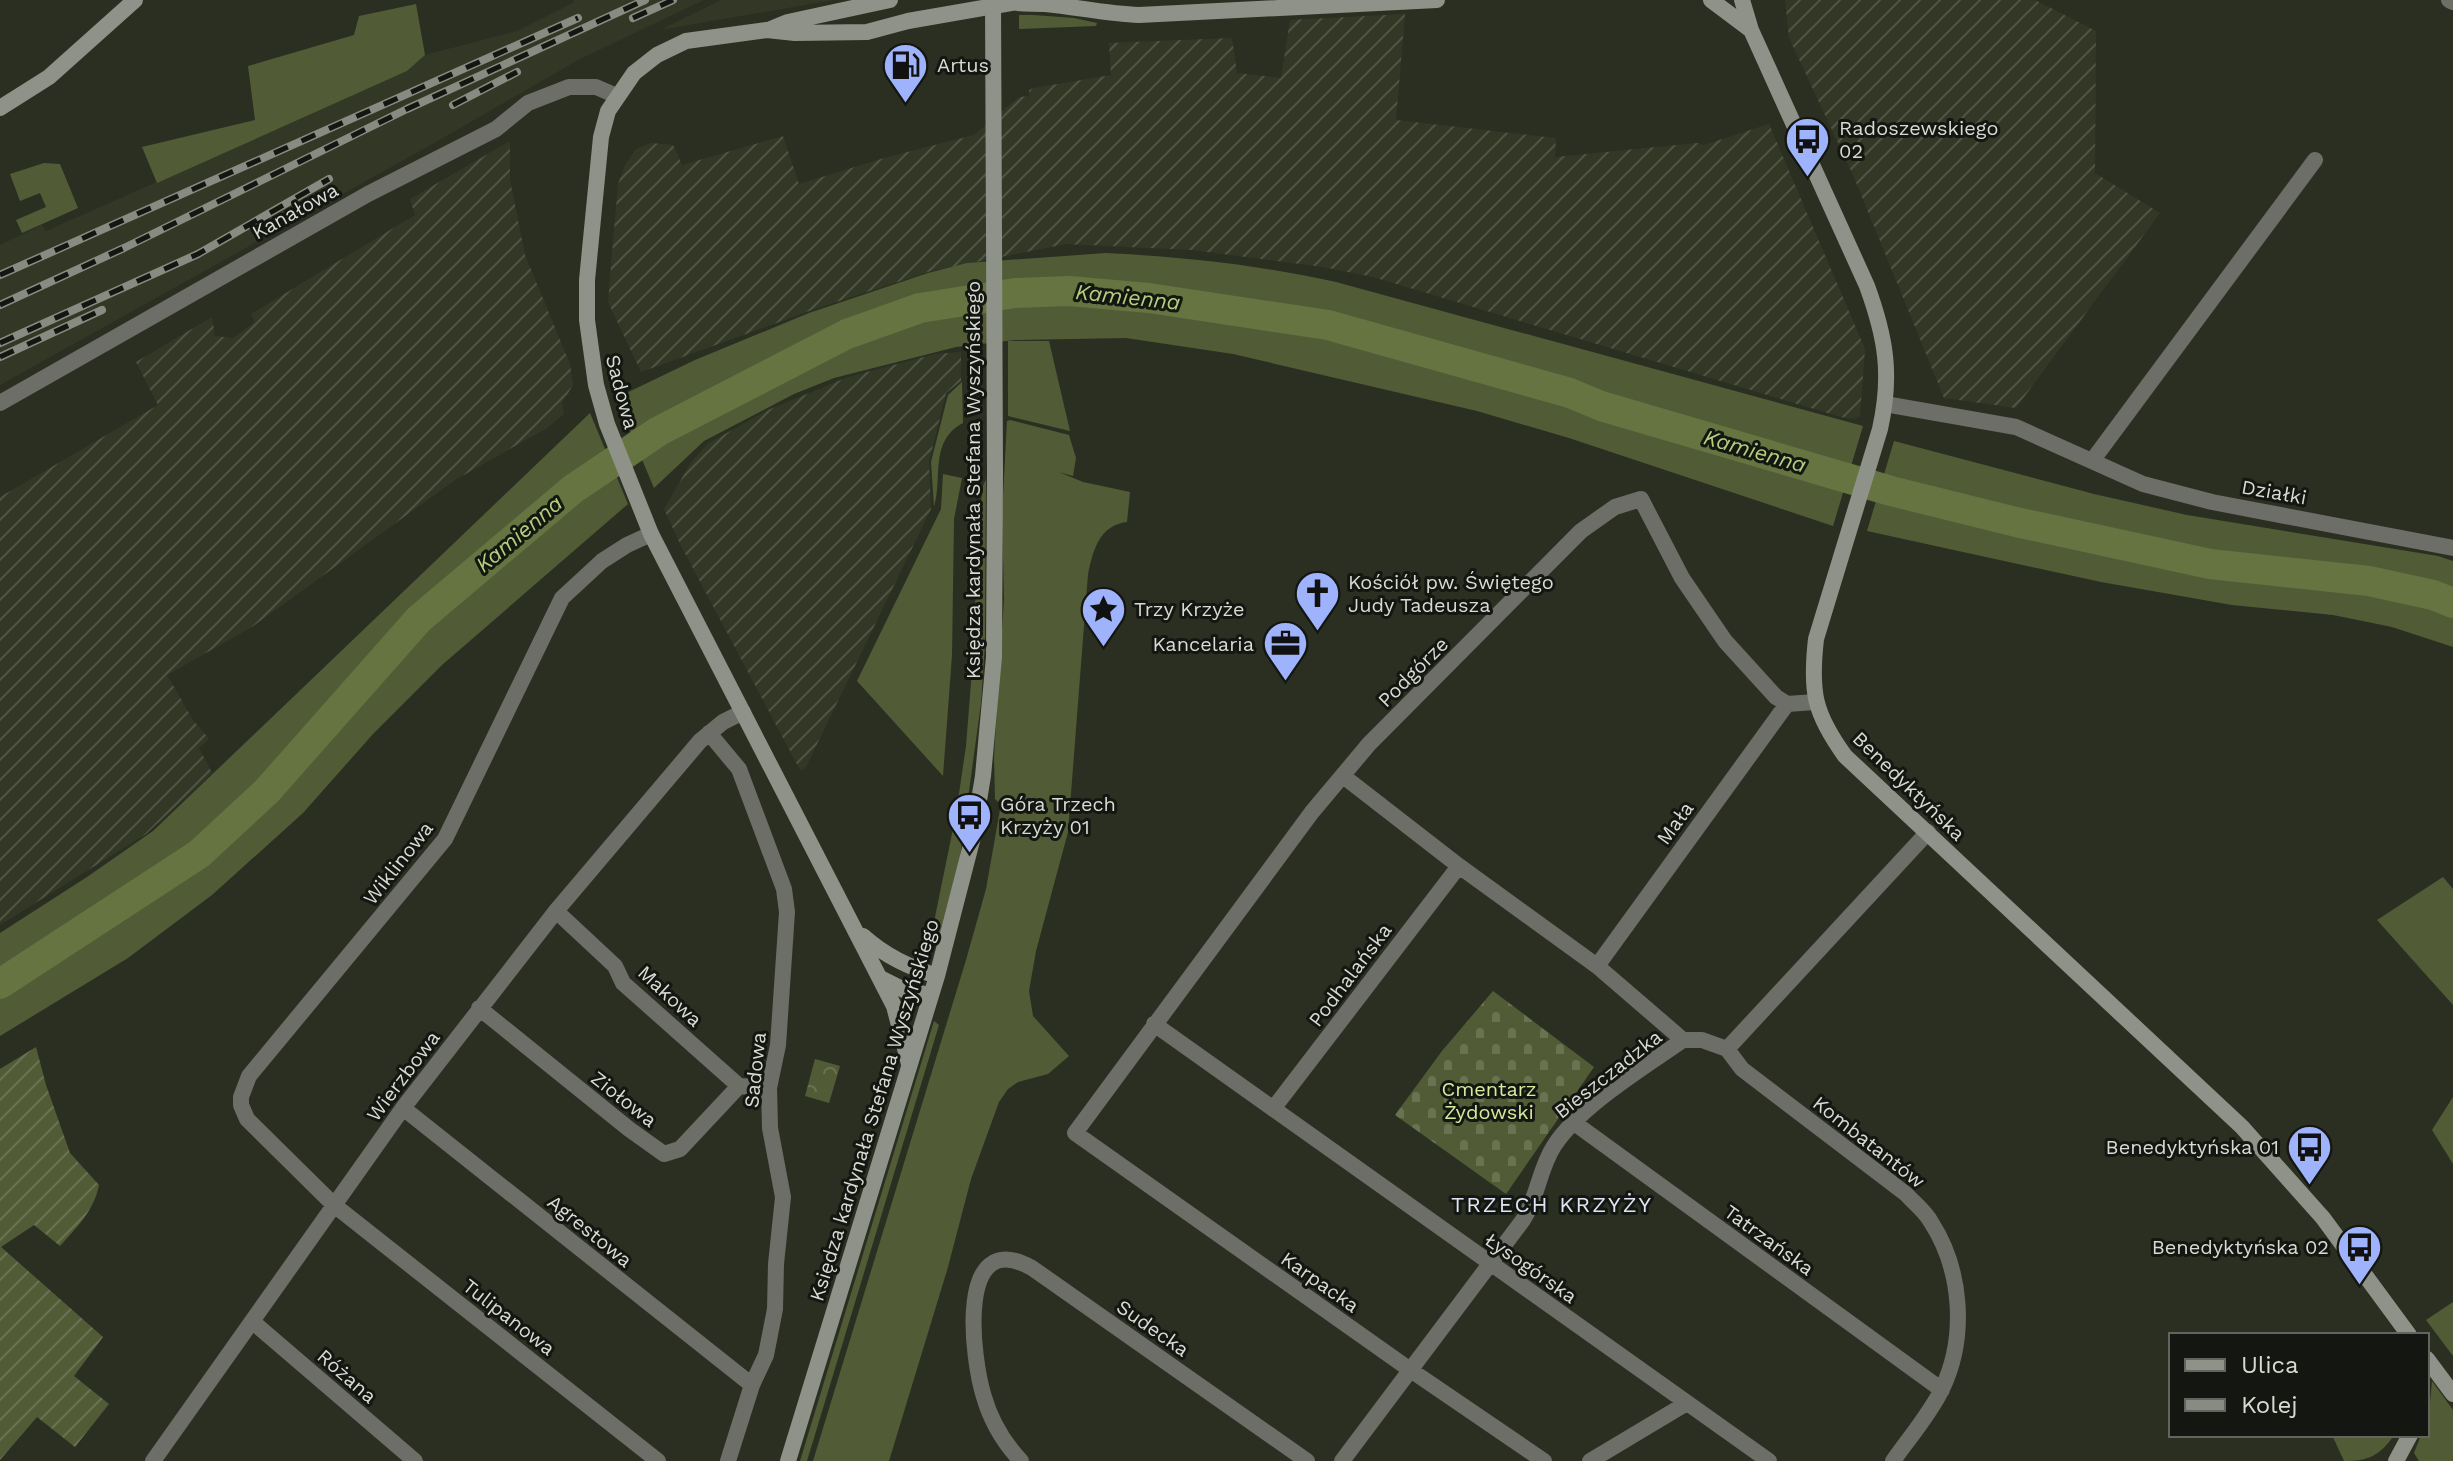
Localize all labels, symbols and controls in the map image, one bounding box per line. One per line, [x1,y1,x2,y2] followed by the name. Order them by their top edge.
[882,41,930,104] fuel station icon: Artus
[937,53,989,77] place label: Artus
[1784,116,1832,179] bus stop icon: Radoszewskiego 02
[1839,116,1998,163] place label: Radoszewskiego 02
[248,178,342,244] street label: Kanałowa
[1074,279,1182,315] water label: Kamienna
[961,281,985,679] street label: Księdza kardynała Stefana Wyszyńskiego
[601,352,643,432] street label: Sadowa
[1701,424,1809,478] water label: Kamienna
[2240,474,2308,510] street label: Działki
[471,491,567,577] water label: Kamienna
[1293,569,1341,632] church icon: Kościół pw. Świętego Judy Tadeusza
[1348,570,1554,617] place label: Kościół pw. Świętego Judy Tadeusza
[1079,585,1127,648] place icon: Trzy Krzyże
[1134,597,1245,621] place label: Trzy Krzyże
[1261,620,1309,683] office icon: Kancelaria
[1152,632,1254,656] place label: Kancelaria
[1373,632,1453,712] street label: Podgórze
[1848,726,1970,846] street label: Benedyktyńska
[945,791,993,854] bus stop icon: Góra Trzech Krzyży 01
[1000,792,1116,839] place label: Góra Trzech Krzyży 01
[1651,797,1699,849] street label: Mała
[358,817,438,909] street label: Wiklinowa
[804,916,944,1304] street label: Księdza kardynała Stefana Wyszyńskiego
[1303,919,1397,1031] street label: Podhalańska
[633,960,707,1032] street label: Makowa
[1549,1025,1667,1123] street label: Bieszczadzka
[361,1026,445,1126] street label: Wierzbowa
[739,1031,771,1109] street label: Sadowa
[586,1066,662,1132] street label: Ziołowa
[1441,1077,1537,1124] park label: Cmentarz Żydowski
[1808,1091,1930,1193] street label: Kombatantów
[2286,1123,2334,1186] bus stop icon: Benedyktyńska 01
[2106,1135,2279,1159] place label: Benedyktyńska 01
[543,1190,637,1272] street label: Agrestowa
[1451,1192,1653,1217] district label: TRZECH KRZYŻY
[1720,1199,1818,1281] street label: Tatrzańska
[2336,1223,2384,1286] bus stop icon: Benedyktyńska 02
[1480,1228,1582,1308] street label: Łysogórska
[2152,1235,2329,1259] place label: Benedyktyńska 02
[1276,1246,1364,1318] street label: Karpacka
[458,1274,560,1360] street label: Tulipanowa
[1112,1294,1194,1362] street label: Sudecka
[2169,1333,2429,1437] legend
[313,1344,381,1408] street label: Różana
[2241,1351,2299,1379] text: Ulica
[2241,1391,2298,1419] text: Kolej

